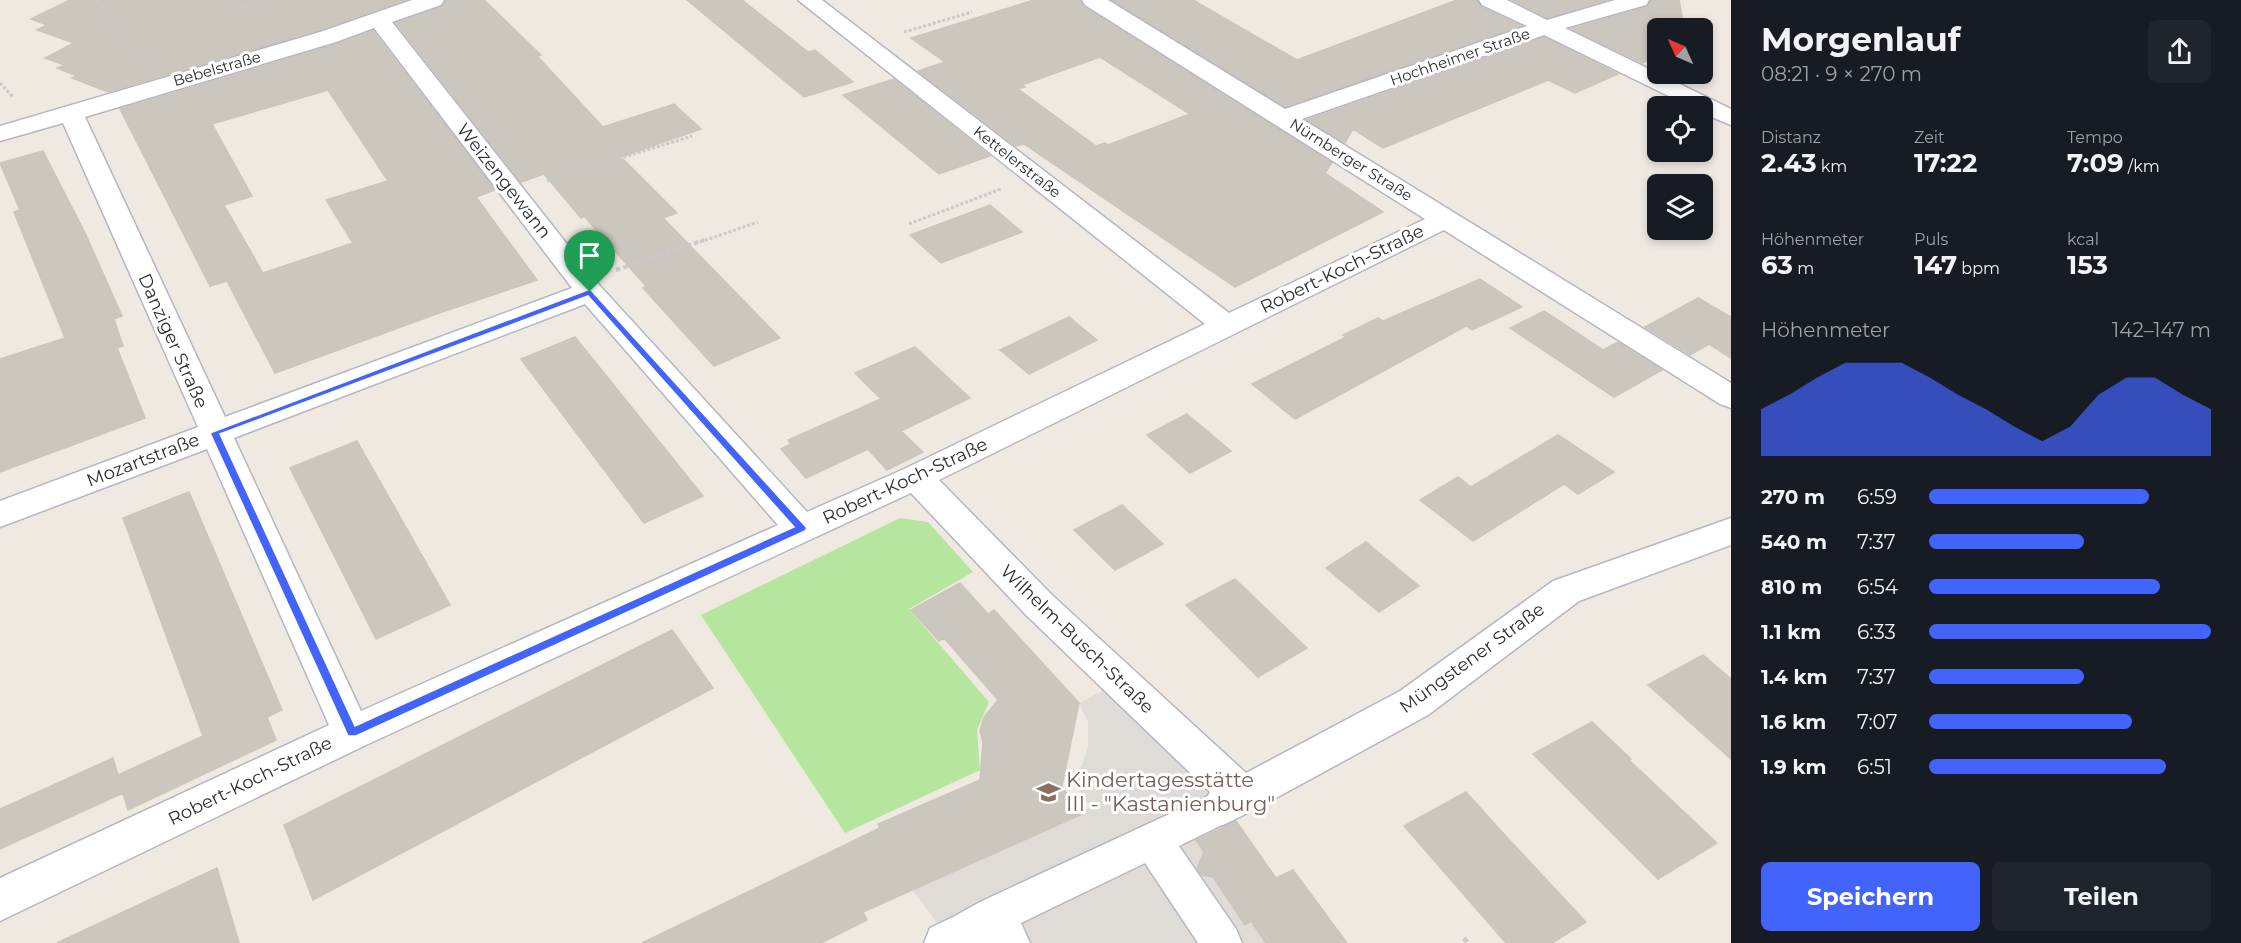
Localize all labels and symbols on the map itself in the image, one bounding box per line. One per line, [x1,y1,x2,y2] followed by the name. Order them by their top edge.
[1647,18,1713,84] north arrow
[1387,24,1532,89] street label: Hochheimer Straße
[171,47,263,90] street label: Bebelstraße
[1286,114,1416,205] street label: Nürnberger Straße
[452,119,556,243] street label: Weizengewann
[970,122,1065,202] street label: Kettelerstraße
[1256,220,1428,318] street label: Robert-Koch-Straße
[564,230,615,292] pin
[133,270,213,412] street label: Danziger Straße
[83,428,203,492] street label: Mozartstraße
[819,433,991,529] street label: Robert-Koch-Straße
[996,560,1158,718] street label: Wilhelm-Busch-Straße
[1395,598,1549,718] street label: Müngstener Straße
[164,732,336,830] street label: Robert-Koch-Straße
[1066,767,1275,816] place label: Kindertagesstätte III - "Kastanienburg"
[1035,779,1061,805] school or university icon: Kindertagesstätte III - "Kastanienburg"

